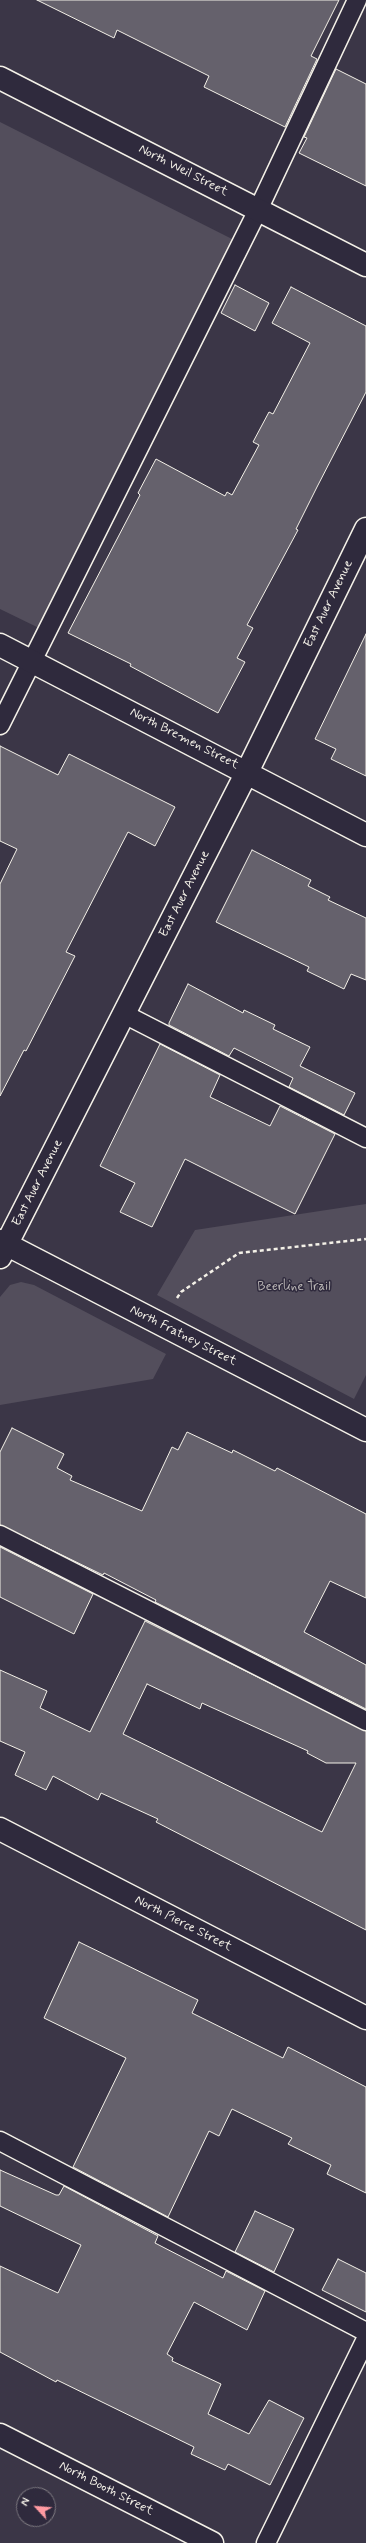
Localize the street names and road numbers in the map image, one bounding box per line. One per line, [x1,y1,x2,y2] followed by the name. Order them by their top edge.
[136,142,230,200] street label: North Weil Street
[301,558,357,650] street label: East Auer Avenue
[127,705,241,773] street label: North Bremen Street
[156,848,214,940] street label: East Auer Avenue
[9,1137,67,1229] street label: East Auer Avenue
[127,1302,239,1370] street label: North Fratney Street
[132,1893,234,1955] street label: North Pierce Street
[56,2458,156,2520] street label: North Booth Street

